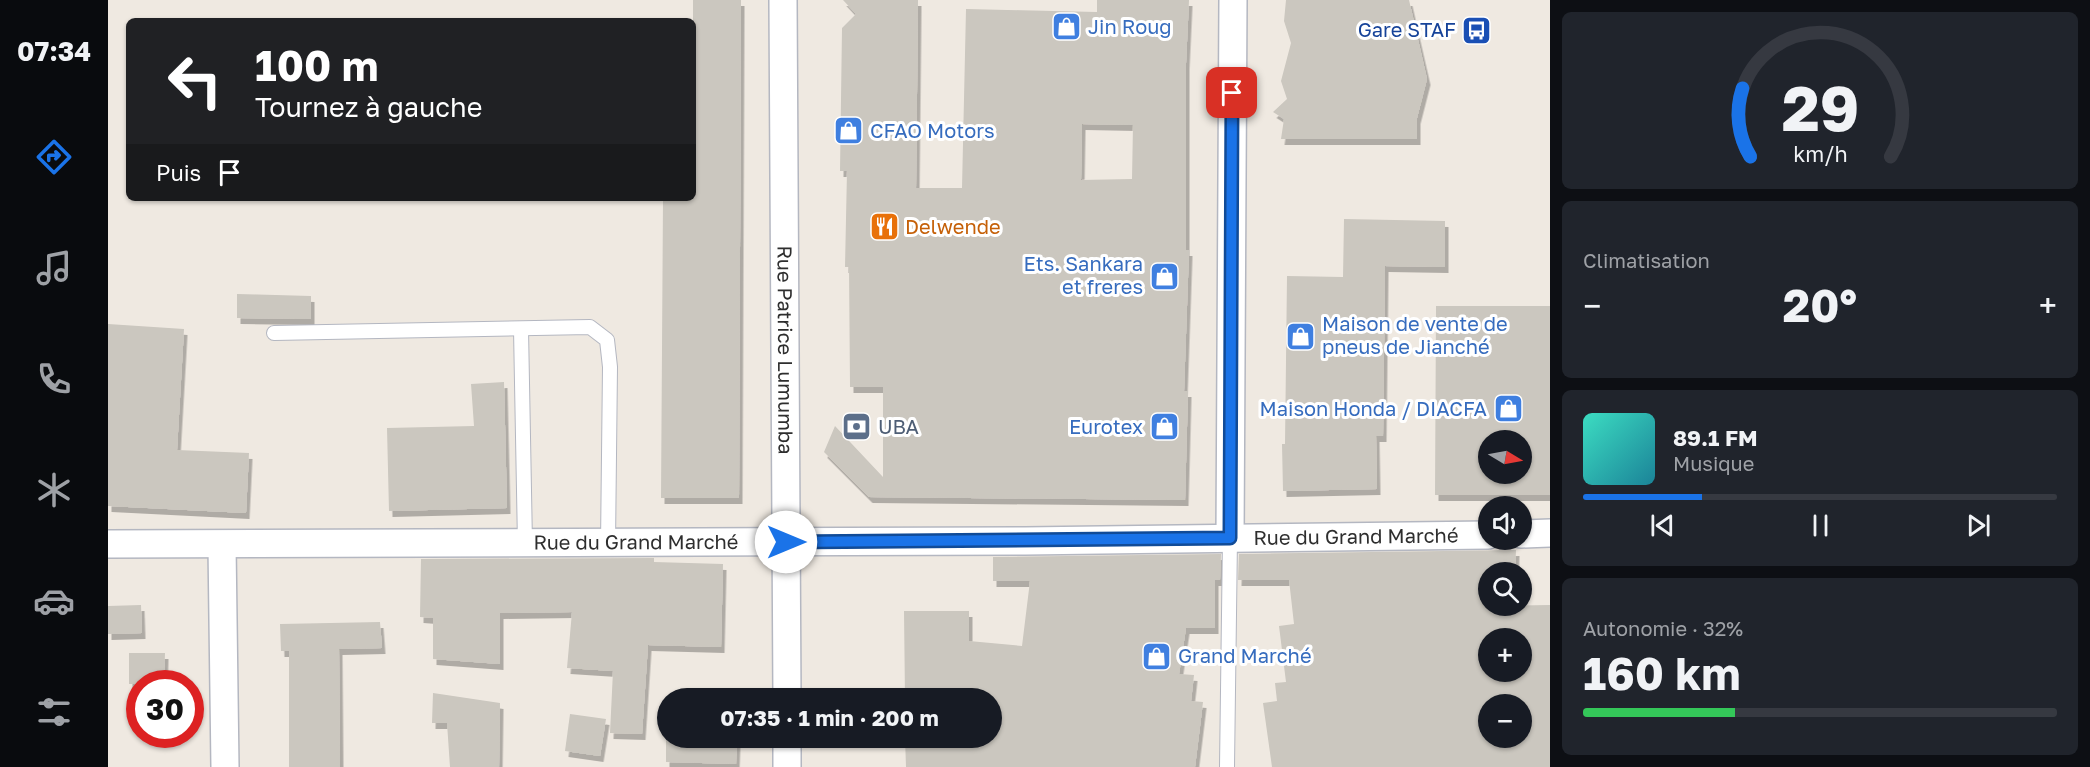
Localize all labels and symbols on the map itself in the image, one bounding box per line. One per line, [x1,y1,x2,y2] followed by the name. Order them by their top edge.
[1051,11,1083,43] shop icon: Jin Roug
[1088,14,1172,38] place label: Jin Roug
[1461,14,1493,46] bus stop icon: Gare STAF
[1358,17,1456,41] place label: Gare STAF
[1206,67,1257,118] pin
[833,115,865,147] shop icon: CFAO Motors
[870,118,995,142] place label: CFAO Motors
[868,211,900,243] restaurant icon: Delwende
[905,214,1001,238] place label: Delwende
[773,245,799,455] street label: Rue Patrice Lumumba
[1024,251,1143,298] place label: Ets. Sankara et freres
[1148,260,1180,292] shop icon: Ets. Sankara et freres
[1322,311,1508,358] place label: Maison de vente de pneus de Jianché
[1285,320,1317,352] shop icon: Maison de vente de pneus de Jianché
[1492,393,1524,425] shop icon: Maison Honda / DIACFA
[1260,396,1487,420] place label: Maison Honda / DIACFA
[841,411,873,443] bank icon: UBA
[1148,411,1180,443] shop icon: Eurotex
[878,414,919,438] place label: UBA
[1069,414,1143,438] place label: Eurotex
[1478,430,1532,484] north arrow
[754,510,818,574] position arrow
[1253,522,1459,549] street label: Rue du Grand Marché
[533,529,739,554] street label: Rue du Grand Marché
[1141,640,1173,672] shop icon: Grand Marché
[1178,643,1312,667] place label: Grand Marché
[126,670,204,748] speed limit sign: 30

